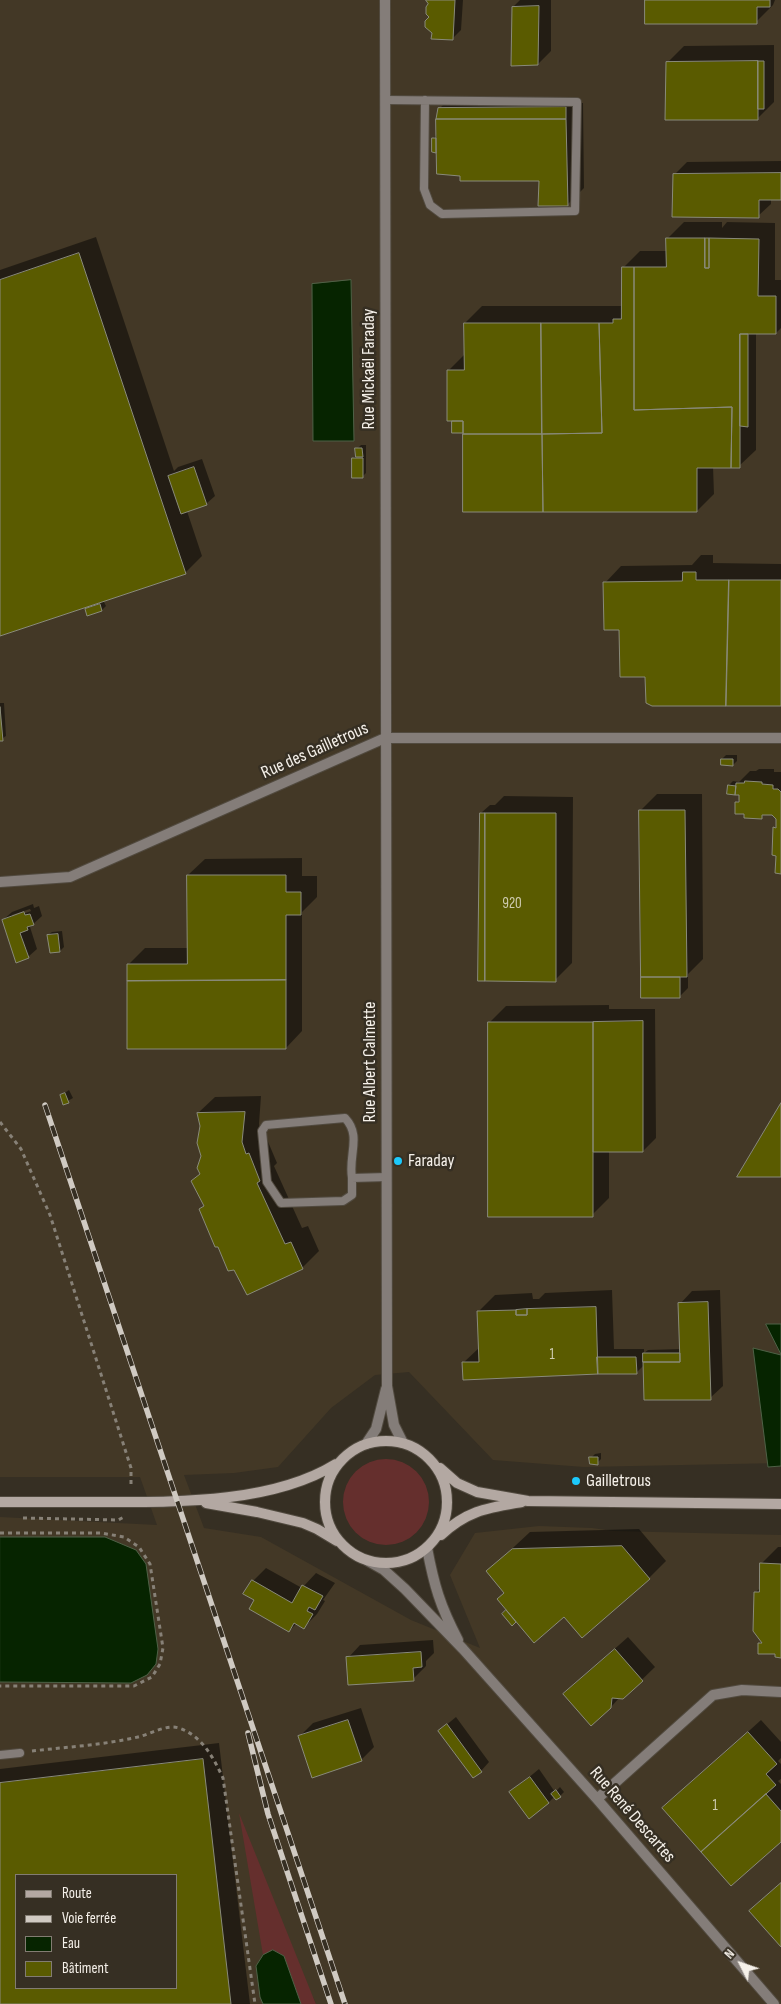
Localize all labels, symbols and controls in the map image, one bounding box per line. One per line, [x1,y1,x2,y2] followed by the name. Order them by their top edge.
[358,309,380,429] street label: Rue Mickaël Faraday
[258,718,372,784] street label: Rue des Gailletrous
[502,895,522,913] house number: 920
[359,1001,381,1123] street label: Rue Albert Calmette
[408,1150,454,1172] place label: Faraday
[392,1155,404,1167] marker: Faraday
[549,1346,555,1364] house number: 1
[586,1470,651,1492] place label: Gailletrous
[570,1475,582,1487] marker: Gailletrous
[585,1763,679,1867] street label: Rue René Descartes
[712,1797,718,1815] house number: 1
[15,1874,178,1989] legend
[62,1884,92,1903] text: Route
[62,1909,116,1928] text: Voie ferrée
[62,1934,80,1953] text: Eau
[716,1939,766,1989] north arrow
[720,1945,738,1962] text: N
[62,1959,109,1978] text: Bâtiment

